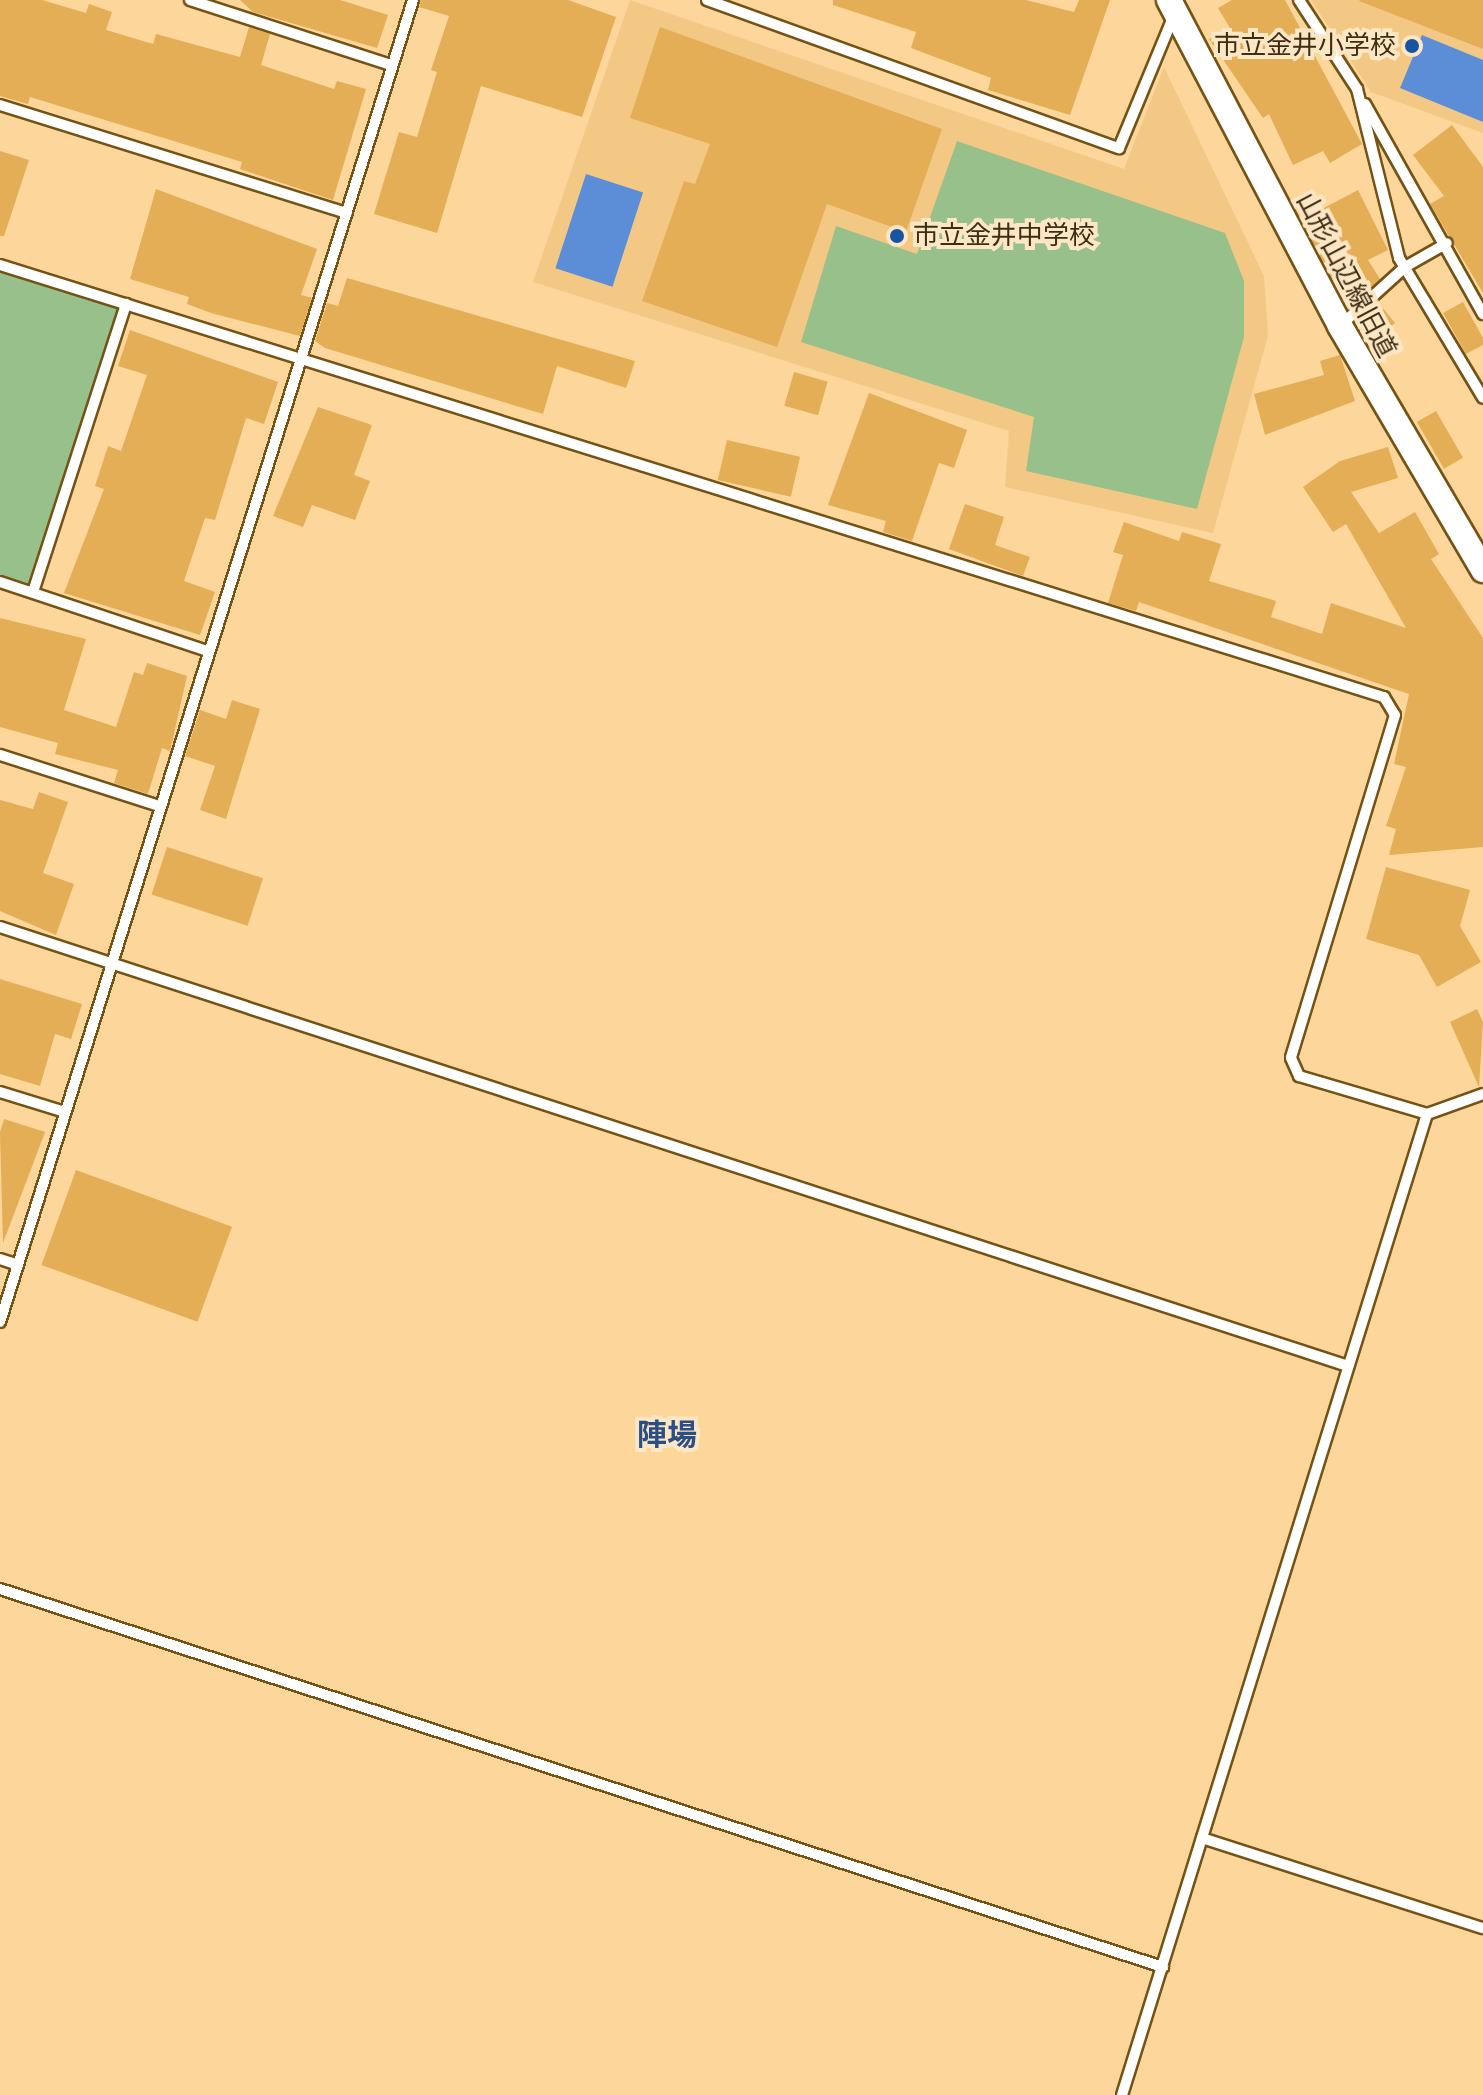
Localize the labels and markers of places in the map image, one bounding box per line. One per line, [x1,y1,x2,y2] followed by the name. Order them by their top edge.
[1214,30,1396,62] place label: 市立金井小学校
[1403,37,1421,55] marker: 市立金井小学校
[913,220,1095,252] place label: 市立金井中学校
[888,227,906,245] marker: 市立金井中学校

